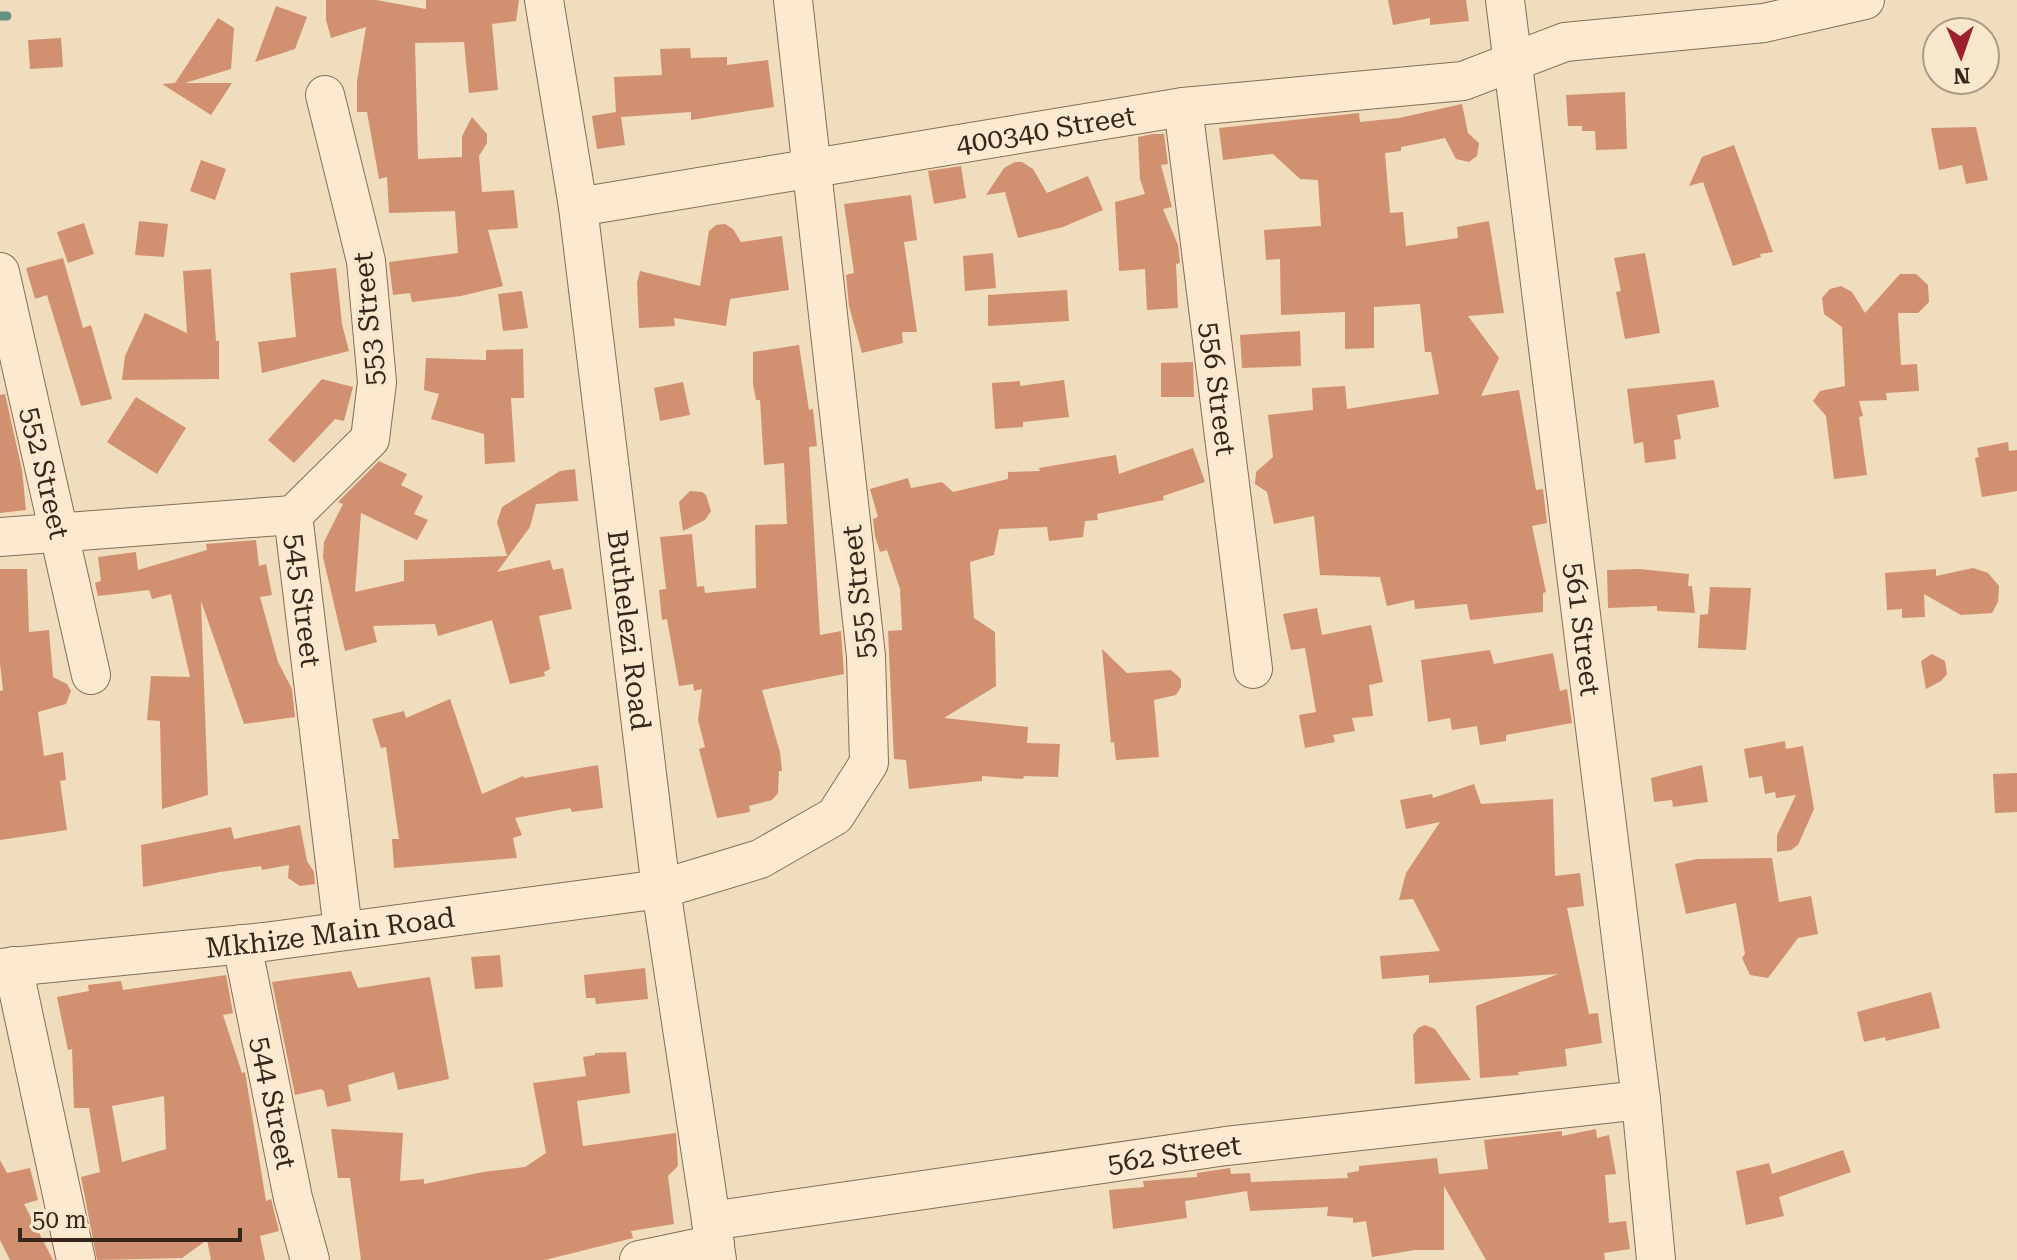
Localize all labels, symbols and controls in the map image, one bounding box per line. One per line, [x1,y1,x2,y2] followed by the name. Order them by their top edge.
[1921,16,2001,96] north arrow
[1953,63,1971,88] text: N
[953,99,1138,161] street label: 400340 Street
[346,251,391,387] street label: 553 Street
[1193,320,1242,458] street label: 556 Street
[14,404,76,542] street label: 552 Street
[835,523,882,661] street label: 555 Street
[600,528,658,732] street label: Buthelezi Road
[278,532,327,669] street label: 545 Street
[1558,561,1607,698] street label: 561 Street
[204,901,457,965] street label: Mkhize Main Road
[244,1034,303,1172] street label: 544 Street
[1105,1128,1243,1180] street label: 562 Street
[20,1192,240,1242] scale bar
[32,1206,87,1234] text: 50 m

